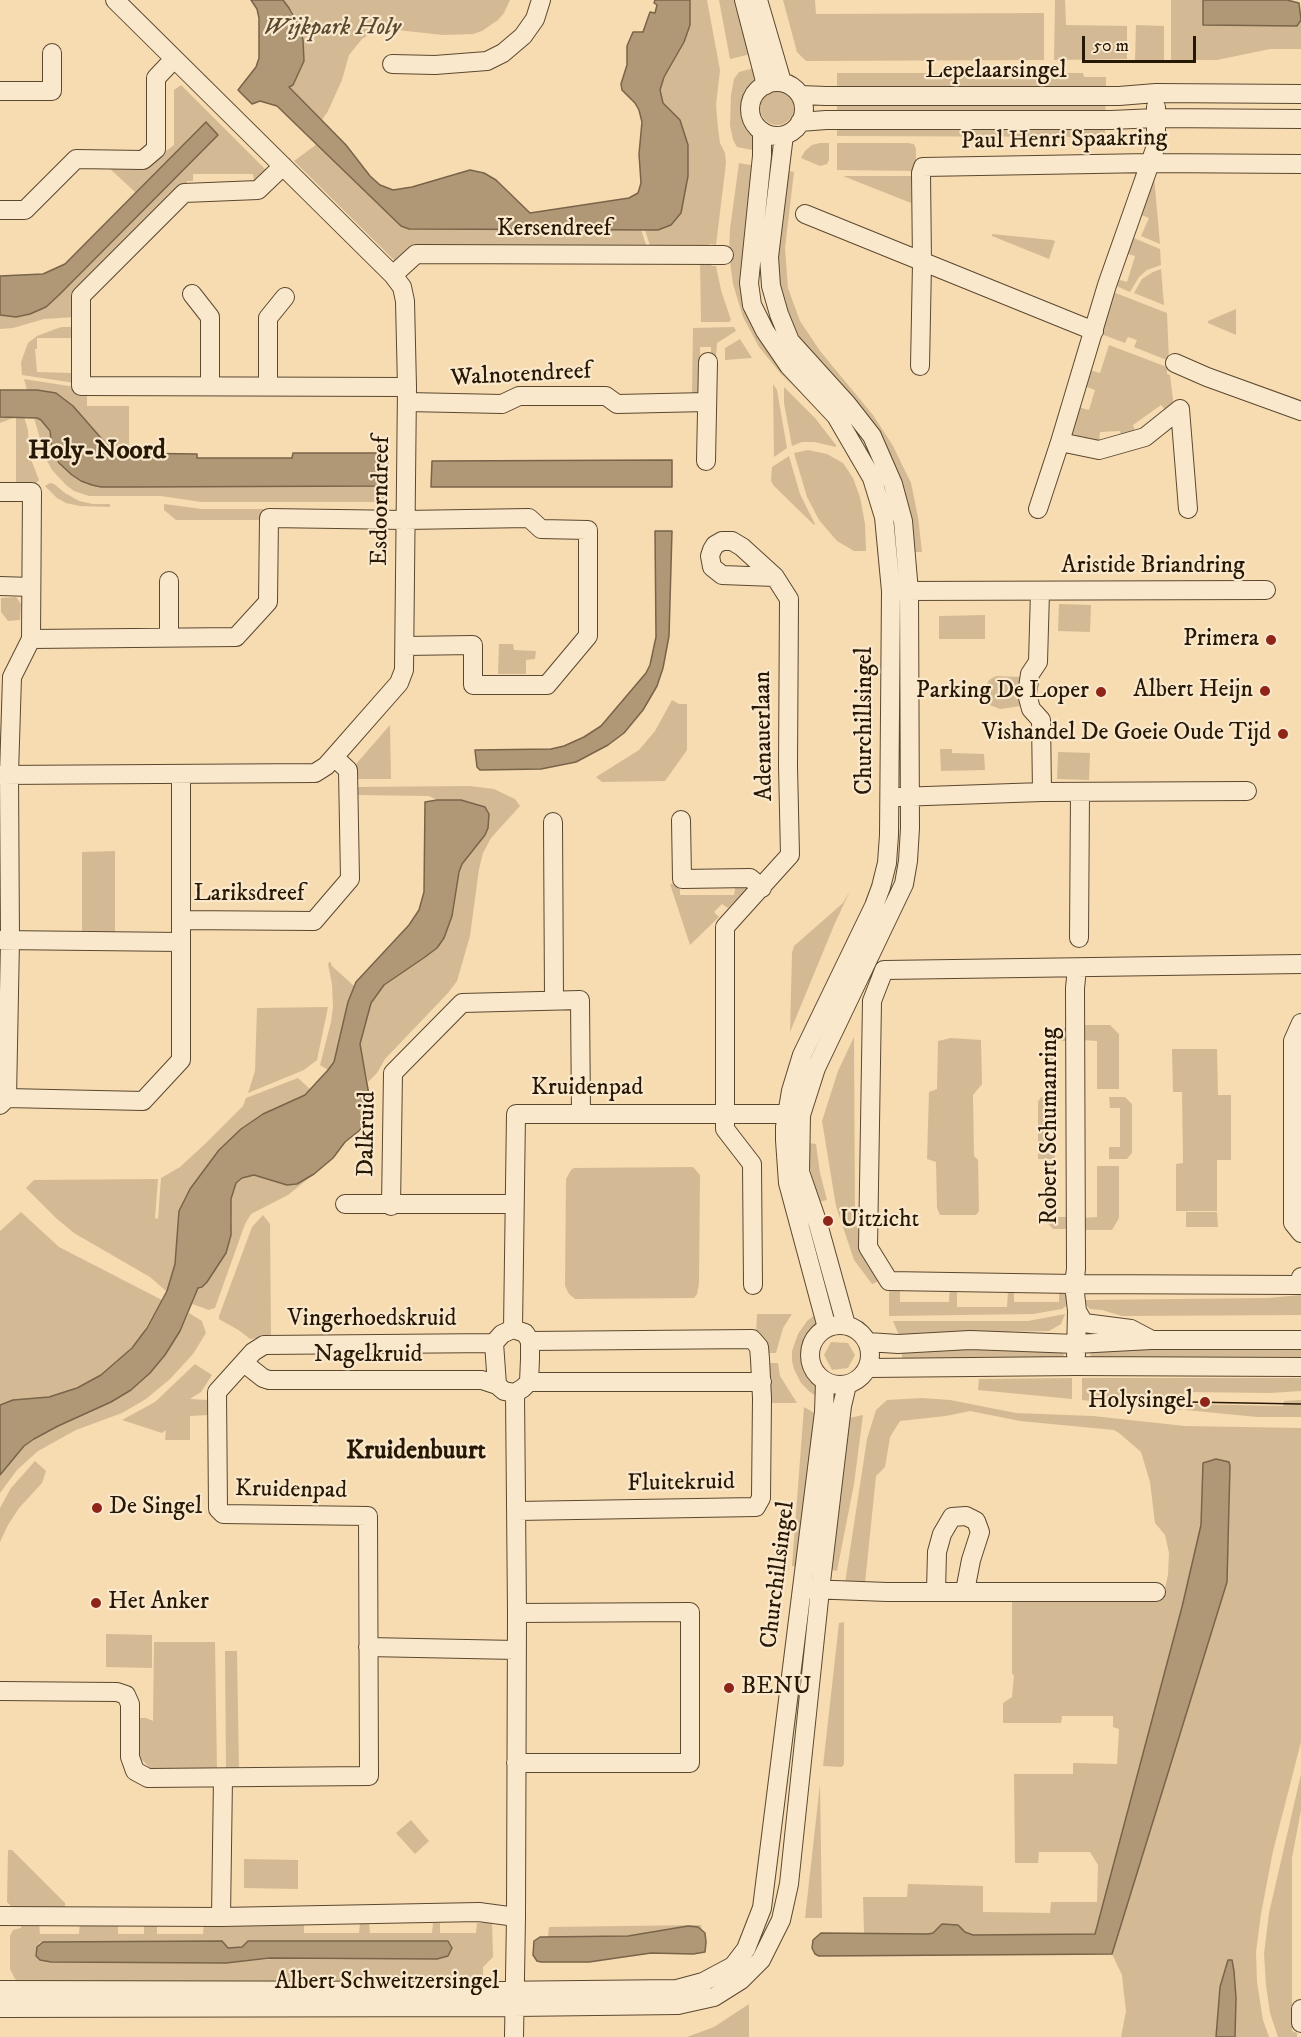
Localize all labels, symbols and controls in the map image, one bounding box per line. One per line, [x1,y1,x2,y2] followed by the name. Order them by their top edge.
[263,15,401,43] park label: Wijkpark Holy
[1085,24,1199,62] scale bar
[1093,35,1129,57] text: 50 m
[925,58,1067,86] street label: Lepelaarsingel
[960,125,1168,157] street label: Paul Henri Spaakring
[497,216,611,244] street label: Kersendreef
[450,358,592,394] street label: Walnotendreef
[28,436,166,468] district label: Holy-Noord
[366,436,398,566] street label: Esdoorndreef
[1061,553,1245,581] street label: Aristide Briandring
[1183,626,1259,654] place label: Primera
[1264,633,1278,647] marker: Primera
[852,647,880,795] street label: Churchillsingel
[749,671,781,801] street label: Adenauerlaan
[1133,677,1253,705] place label: Albert Heijn
[916,678,1089,706] place label: Parking De Loper
[1258,684,1272,698] marker: Albert Heijn
[1094,685,1108,699] marker: Parking De Loper
[982,720,1271,748] place label: Vishandel De Goeie Oude Tijd
[1276,727,1290,741] marker: Vishandel De Goeie Oude Tijd
[194,881,304,909] street label: Lariksdreef
[1037,1027,1065,1225] street label: Robert Schumanring
[531,1075,643,1103] street label: Kruidenpad
[353,1091,383,1177] street label: Dalkruid
[840,1207,919,1235] place label: Uitzicht
[821,1214,835,1228] marker: Uitzicht
[288,1306,456,1334] street label: Vingerhoedskruid
[314,1342,422,1370] street label: Nagelkruid
[1088,1388,1193,1416] place label: Holysingel
[1198,1395,1212,1409] marker: Holysingel
[346,1437,486,1469] district label: Kruidenbuurt
[627,1469,735,1499] street label: Fluitekruid
[235,1476,347,1506] street label: Kruidenpad
[109,1494,202,1522] place label: De Singel
[756,1500,802,1650] street label: Churchillsingel
[90,1501,104,1515] marker: De Singel
[108,1589,209,1617] place label: Het Anker
[89,1596,103,1610] marker: Het Anker
[741,1674,811,1702] place label: BENU
[722,1681,736,1695] marker: BENU
[275,1969,499,1997] street label: Albert Schweitzersingel

